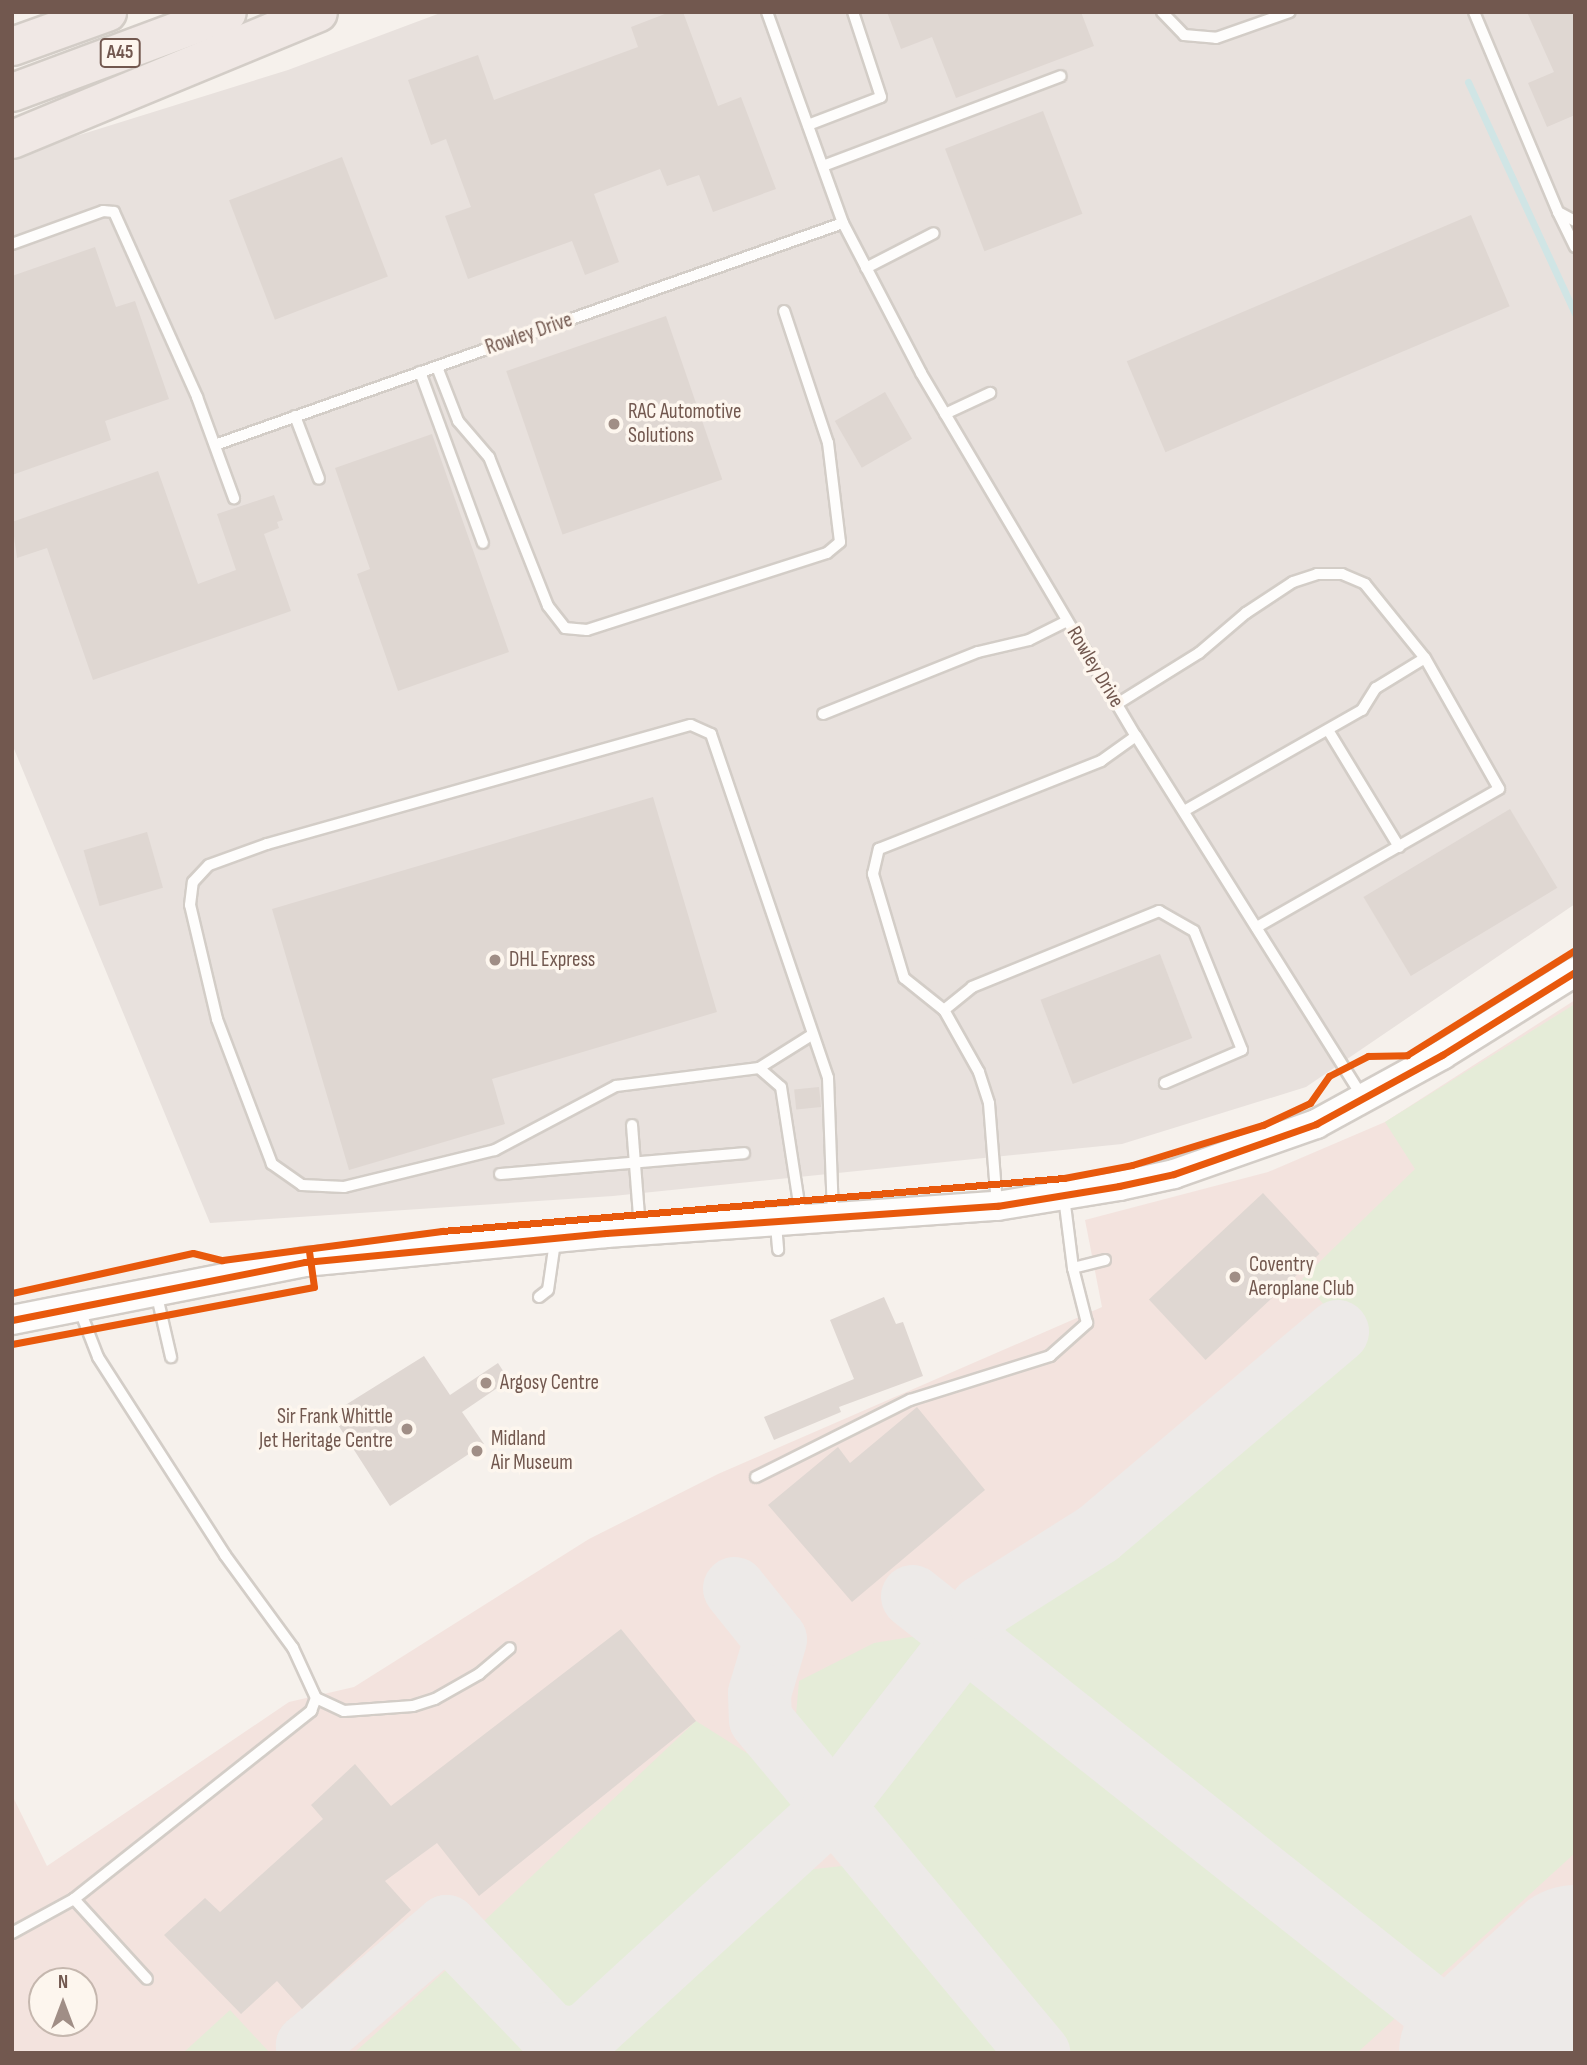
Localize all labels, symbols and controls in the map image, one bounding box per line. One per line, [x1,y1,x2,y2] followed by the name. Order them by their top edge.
[99,38,141,68] road number: A45
[482,307,576,361] street label: Rowley Drive
[628,399,742,449] place label: RAC Automotive Solutions
[606,416,622,432] marker: RAC Automotive Solutions
[1061,622,1129,712] street label: Rowley Drive
[509,947,595,973] place label: DHL Express
[487,952,503,968] marker: DHL Express
[1249,1252,1354,1302] place label: Coventry Aeroplane Club
[1227,1269,1243,1285] marker: Coventry Aeroplane Club
[500,1370,599,1396] place label: Argosy Centre
[478,1375,494,1391] marker: Argosy Centre
[259,1404,393,1454] place label: Sir Frank Whittle Jet Heritage Centre
[399,1421,415,1437] marker: Sir Frank Whittle Jet Heritage Centre
[491,1426,573,1476] place label: Midland Air Museum
[469,1443,485,1459] marker: Midland Air Museum
[28,1967,98,2037] north arrow
[58,1971,68,1994] text: N

